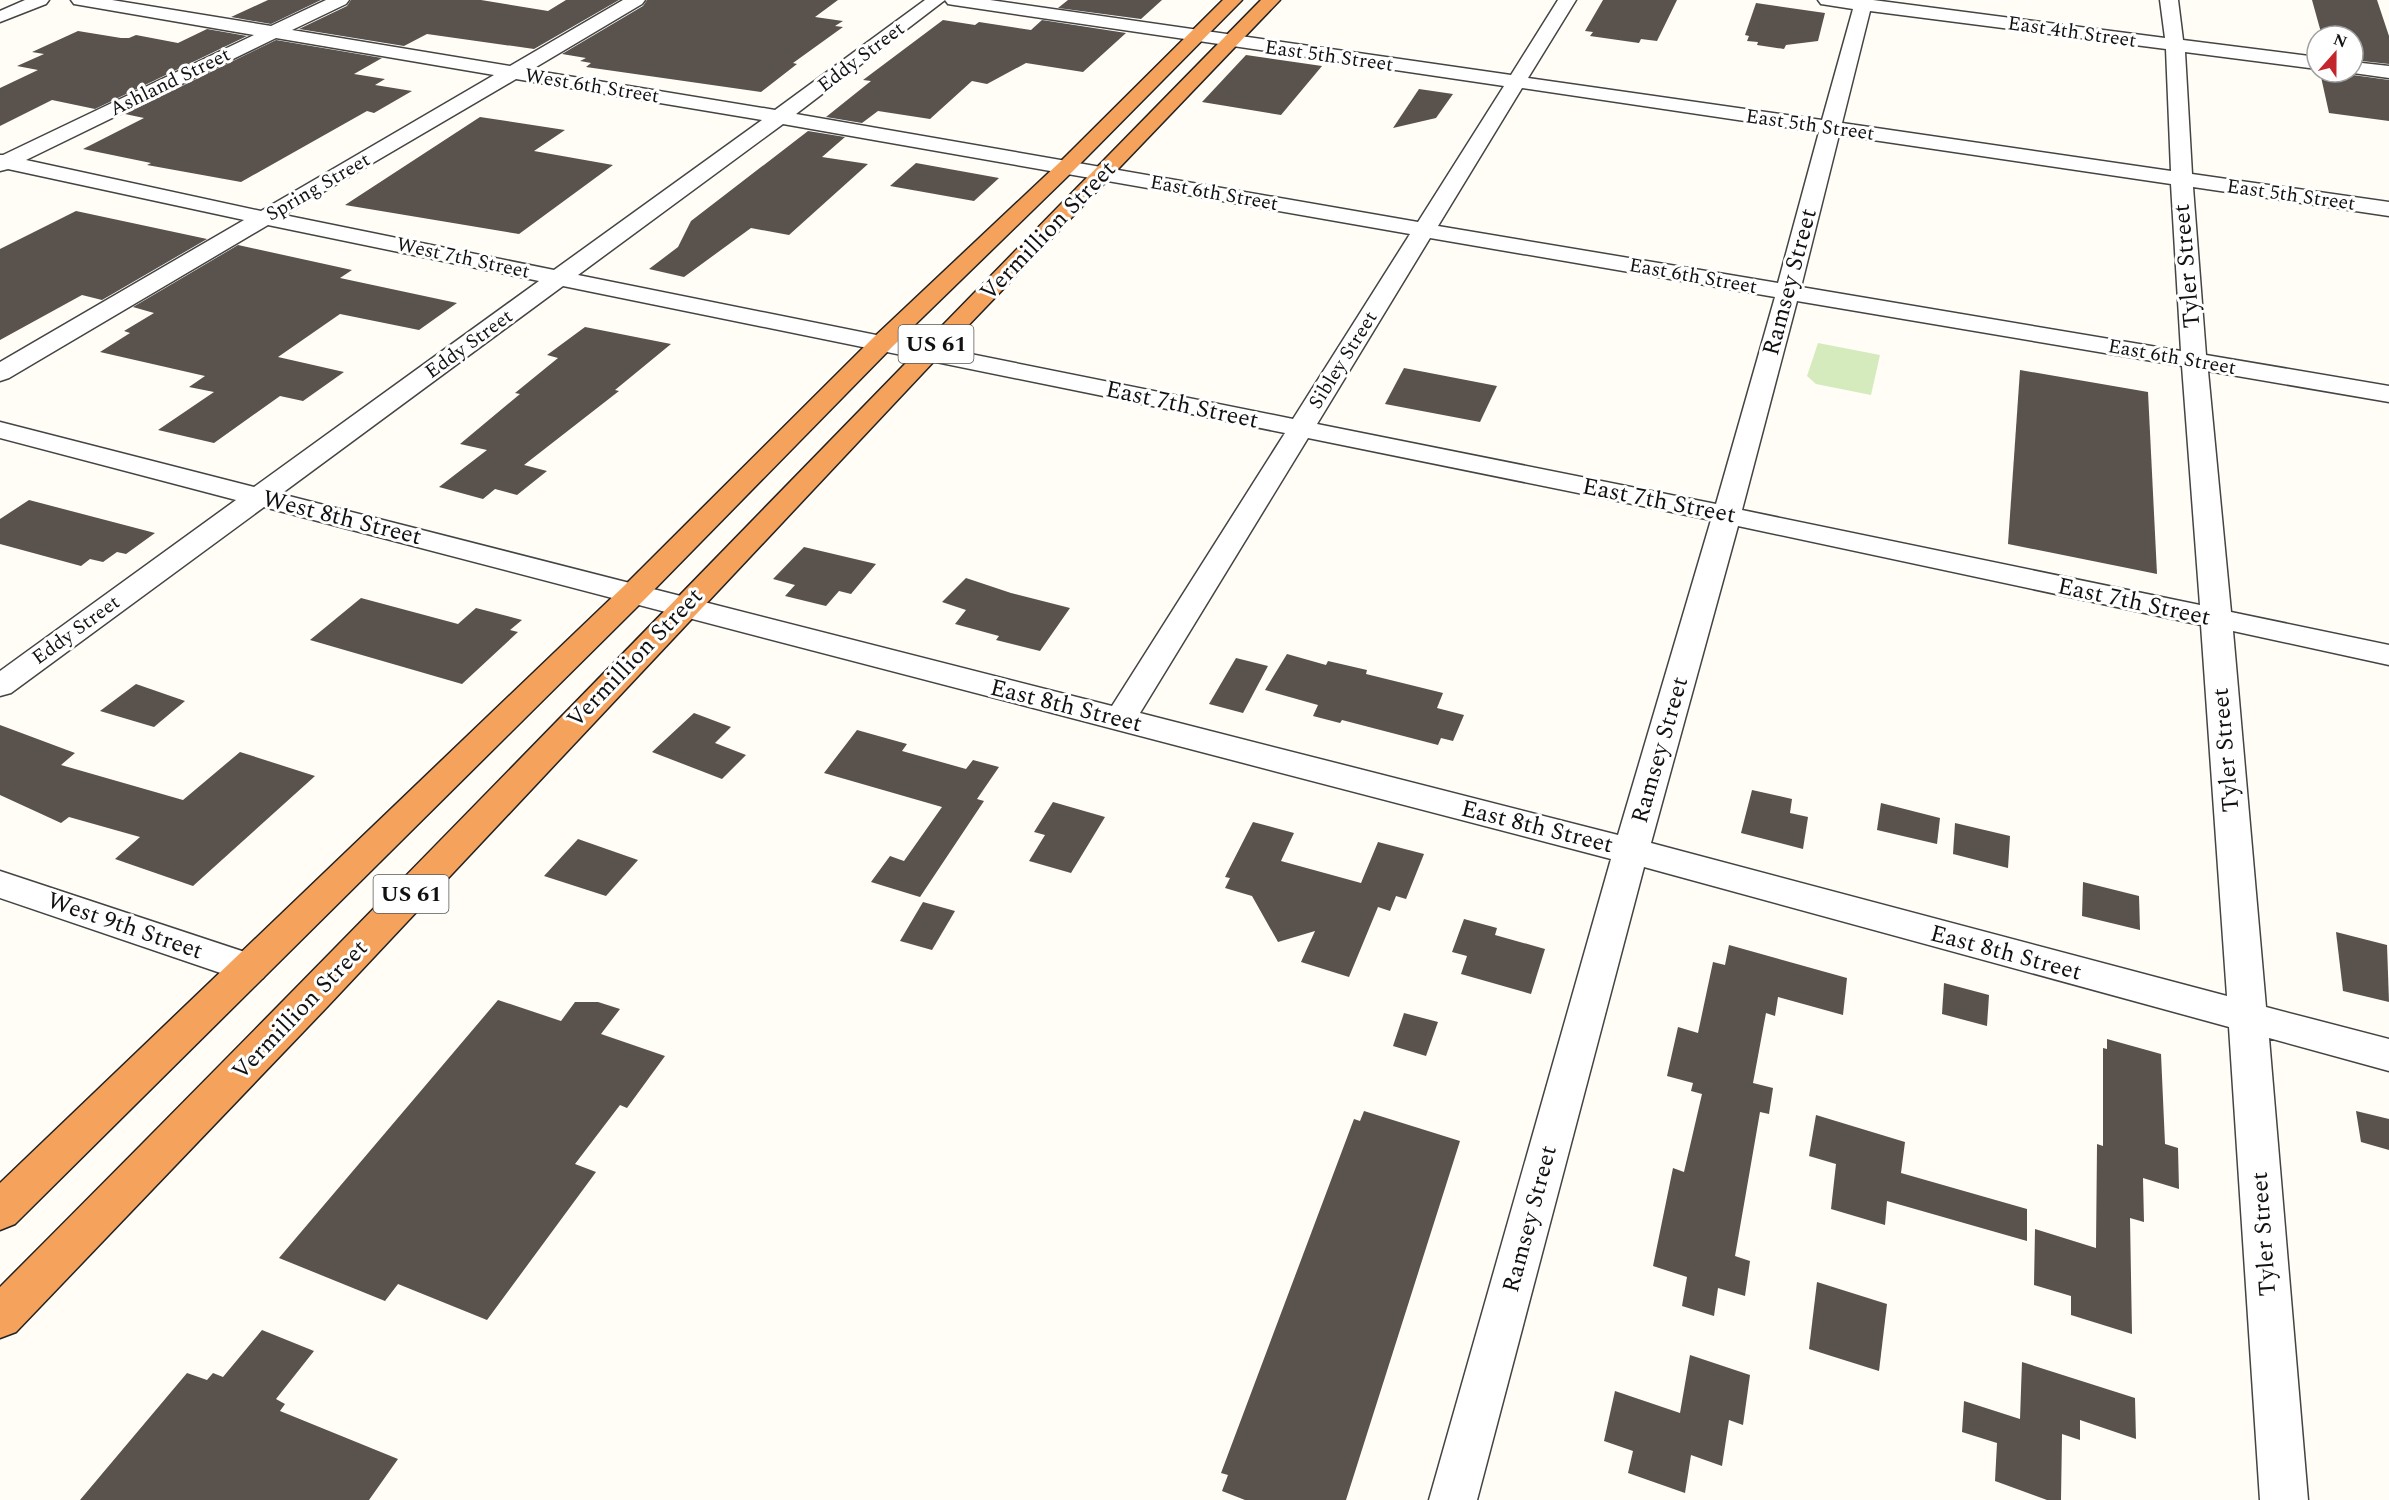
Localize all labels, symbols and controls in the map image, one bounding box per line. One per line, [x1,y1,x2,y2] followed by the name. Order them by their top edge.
[2006,8,2138,56] street label: East 4th Street
[811,14,911,100] street label: Eddy Street
[2305,24,2365,84] north arrow
[2330,27,2350,54] text: N
[1263,32,1395,80] street label: East 5th Street
[105,40,235,124] street label: Ashland Street
[523,61,661,111] street label: West 6th Street
[1744,101,1876,149] street label: East 5th Street
[260,145,376,229] street label: Spring Street
[971,153,1125,309] street label: Vermillion Street
[1148,167,1280,219] street label: East 6th Street
[2225,171,2357,219] street label: East 5th Street
[2164,202,2210,330] street label: Tyler Street
[1753,204,1827,360] street label: Ramsey Street
[394,229,532,287] street label: West 7th Street
[1627,250,1759,302] street label: East 6th Street
[419,302,519,386] street label: Eddy Street
[1301,305,1385,415] street label: Sibley Street
[898,325,974,363] road number: US 61
[2106,331,2238,383] street label: East 6th Street
[1102,371,1262,439] street label: East 7th Street
[1579,468,1739,534] street label: East 7th Street
[259,481,425,555] street label: West 8th Street
[2054,568,2214,636] street label: East 7th Street
[558,580,712,736] street label: Vermillion Street
[26,588,126,672] street label: Eddy Street
[986,670,1146,742] street label: East 8th Street
[1622,672,1698,828] street label: Ramsey Street
[2203,686,2249,814] street label: Tyler Street
[1457,791,1617,863] street label: East 8th Street
[374,875,448,913] road number: US 61
[42,882,208,970] street label: West 9th Street
[1926,915,2086,991] street label: East 8th Street
[223,932,377,1088] street label: Vermillion Street
[1493,1141,1567,1297] street label: Ramsey Street
[2242,1170,2286,1298] street label: Tyler Street

